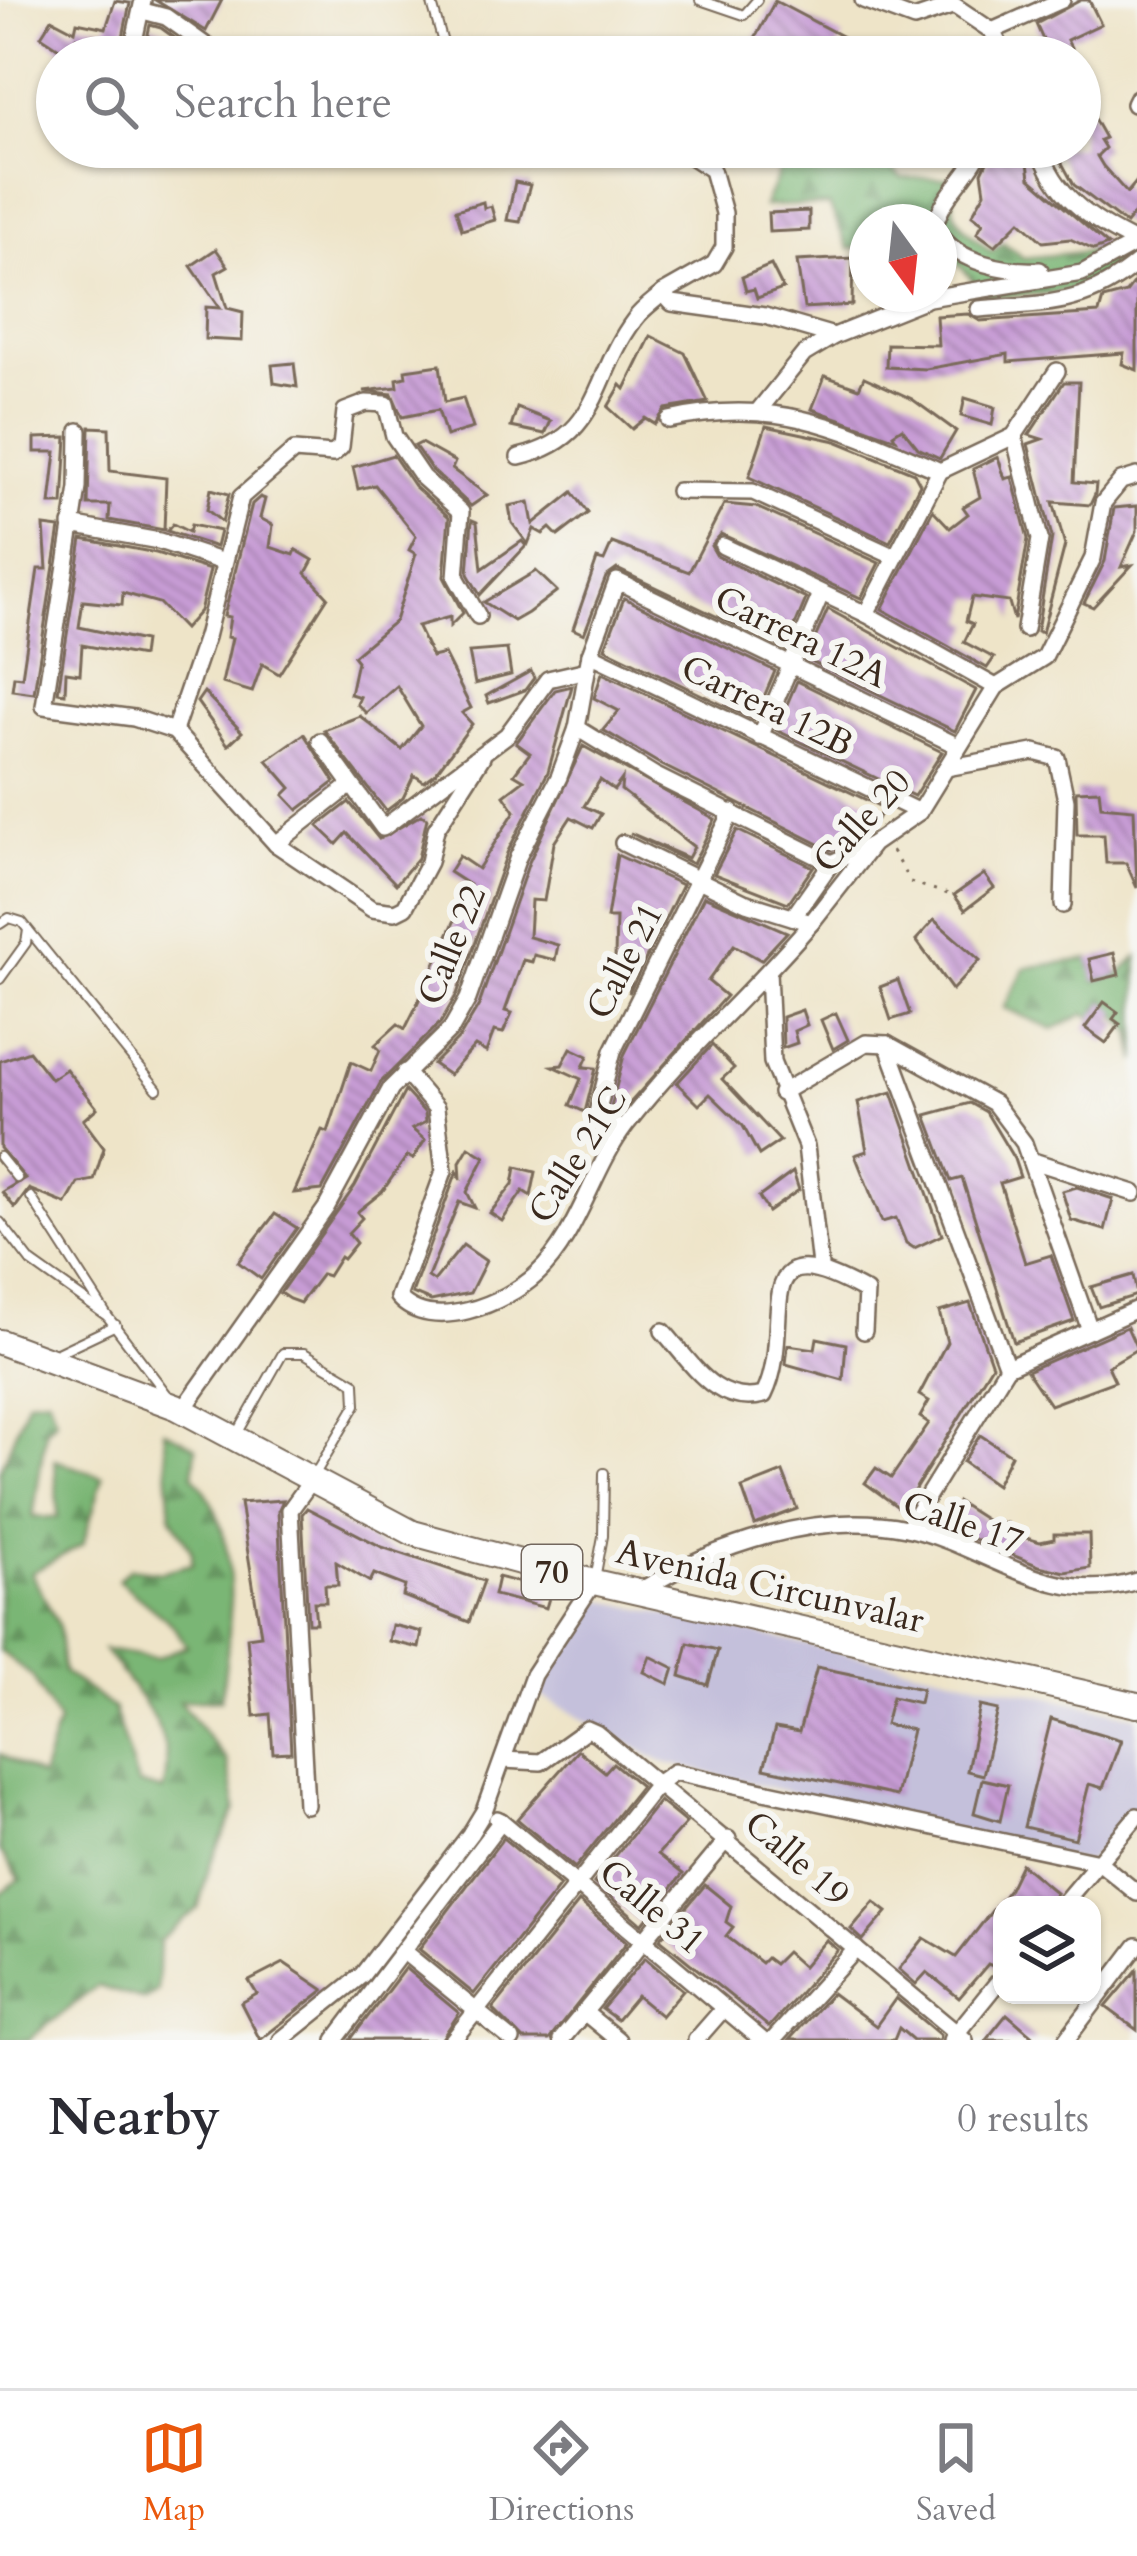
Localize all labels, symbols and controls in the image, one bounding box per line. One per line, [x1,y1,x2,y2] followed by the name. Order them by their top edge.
[36,36,1101,168] search box
[78,69,144,135] icon: search
[174,72,392,133] text: Search here
[849,204,957,312] north arrow
[706,574,896,700] street label: Carrera 12A
[673,643,861,769] street label: Carrera 12B
[802,758,922,884] street label: Calle 20
[406,878,498,1012] street label: Calle 22
[575,895,675,1027] street label: Calle 21
[517,1078,639,1232] street label: Calle 21C
[896,1480,1030,1566] street label: Calle 17
[611,1527,929,1645] street label: Avenida Circunvalar
[522,1545,582,1599] road number: 70
[734,1800,860,1918] street label: Calle 19
[589,1848,715,1966] street label: Calle 31
[993,1896,1101,2004] map controls
[993,1896,1101,2004] button: layers
[48,2083,220,2153] text: Nearby
[957,2092,1089,2145] text: 0 results
[141,2415,207,2532] tab: Map
[489,2415,634,2532] tab: Directions
[916,2415,996,2532] tab: Saved

